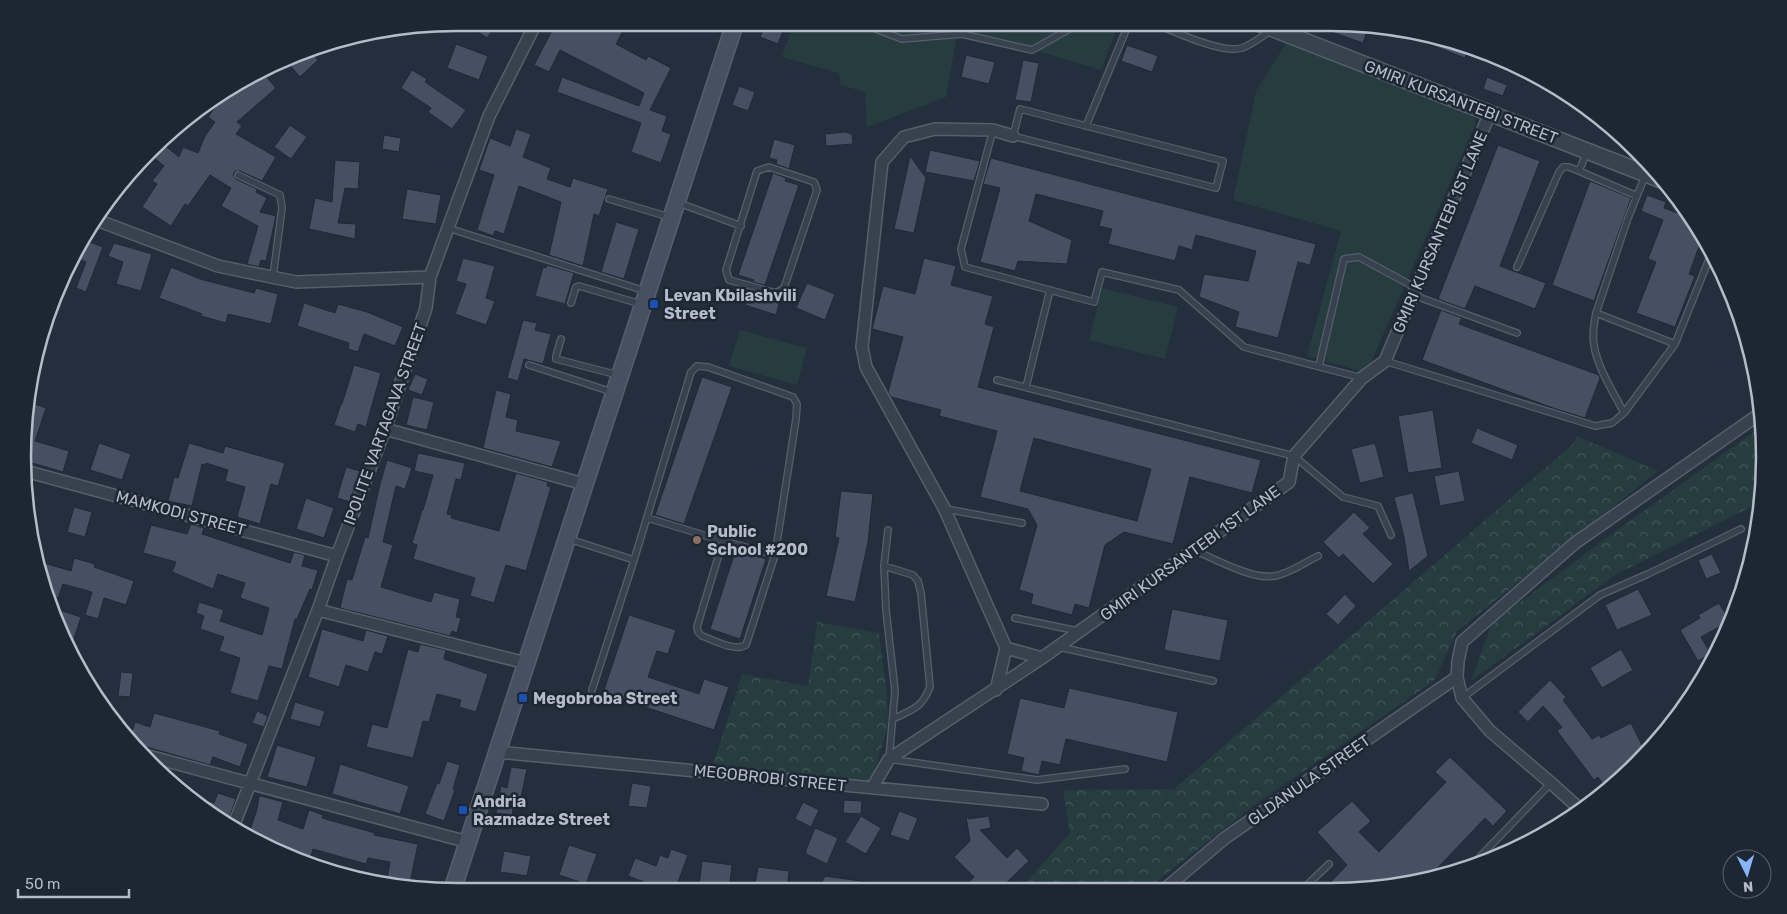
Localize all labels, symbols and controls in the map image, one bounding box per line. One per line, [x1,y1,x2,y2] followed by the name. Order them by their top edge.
[1362,56,1560,148] street label: GMIRI KURSANTEBI STREET
[1389,128,1491,336] street label: GMIRI KURSANTEBI 1ST LANE
[664,286,796,323] place label: Levan Kbilashvili Street
[648,298,660,310] marker: Levan Kbilashvili Street
[340,320,430,528] street label: IPOLITE VARTAGAVA STREET
[1096,481,1284,625] street label: GMIRI KURSANTEBI 1ST LANE
[114,487,248,539] street label: MAMKODI STREET
[707,522,808,559] place label: Public School #200
[691,534,703,546] marker: Public School #200
[533,689,678,708] place label: Megobroba Street
[517,692,529,704] marker: Megobroba Street
[1244,731,1374,829] street label: GLDANULA STREET
[693,761,847,795] street label: MEGOBROBI STREET
[473,792,610,829] place label: Andria Razmadze Street
[457,804,469,816] marker: Andria Razmadze Street
[1722,849,1772,899] north arrow
[18,866,129,898] scale bar
[25,875,60,893] text: 50 m
[1742,878,1754,895] text: N

